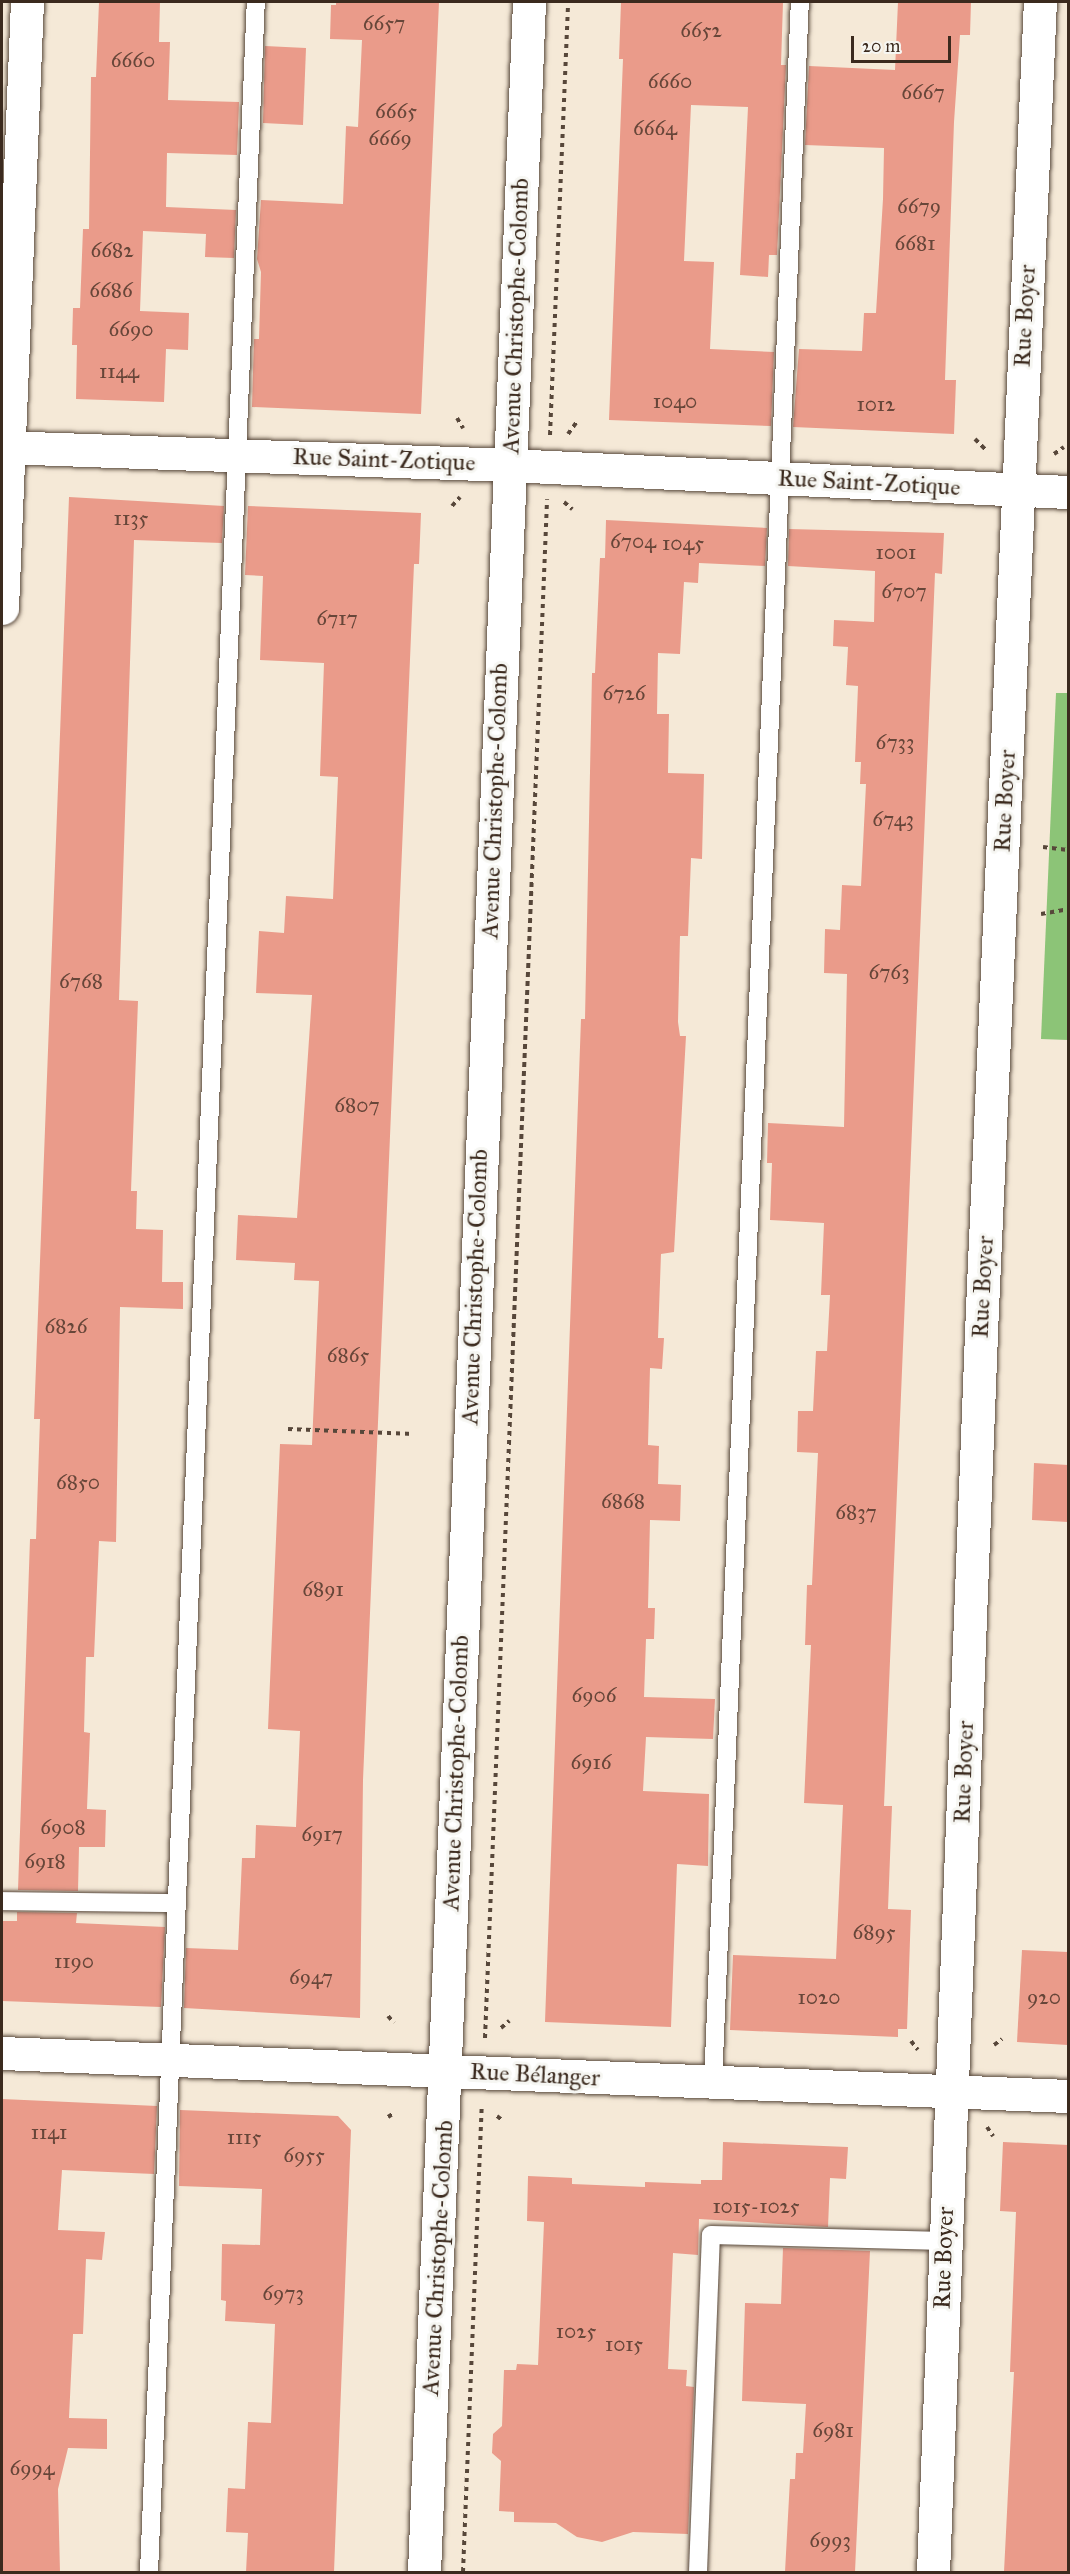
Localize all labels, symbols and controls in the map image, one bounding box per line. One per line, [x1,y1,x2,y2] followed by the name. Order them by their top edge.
[363,10,405,36] house number: 6657
[680,17,722,43] house number: 6652
[854,24,954,62] scale bar
[862,35,900,57] text: 20 m
[111,47,155,73] house number: 6660
[648,68,692,94] house number: 6660
[901,79,945,105] house number: 6667
[375,98,417,124] house number: 6665
[633,115,677,141] house number: 6664
[368,125,412,151] house number: 6669
[497,178,535,454] street label: Avenue Christophe-Colomb
[897,193,941,219] house number: 6679
[895,230,935,256] house number: 6681
[90,237,134,263] house number: 6682
[1008,264,1042,368] street label: Rue Boyer
[89,277,133,303] house number: 6686
[108,316,154,342] house number: 6690
[99,358,139,384] house number: 1144
[653,388,697,414] house number: 1040
[857,391,895,417] house number: 1012
[292,442,476,478] street label: Rue Saint-Zotique
[777,464,961,502] street label: Rue Saint-Zotique
[114,505,148,531] house number: 1135
[610,528,656,554] house number: 6704
[662,530,704,556] house number: 1045
[876,539,916,565] house number: 1001
[881,578,927,604] house number: 6707
[316,605,358,631] house number: 6717
[476,663,514,939] street label: Avenue Christophe-Colomb
[602,680,646,706] house number: 6726
[876,729,914,755] house number: 6733
[988,749,1022,853] street label: Rue Boyer
[872,806,914,832] house number: 6743
[868,959,910,985] house number: 6763
[59,968,103,994] house number: 6768
[334,1092,380,1118] house number: 6807
[456,1149,494,1425] street label: Avenue Christophe-Colomb
[966,1235,1000,1339] street label: Rue Boyer
[44,1313,88,1339] house number: 6826
[327,1342,369,1368] house number: 6865
[56,1469,100,1495] house number: 6850
[601,1488,645,1514] house number: 6868
[835,1499,877,1525] house number: 6837
[302,1576,344,1602] house number: 6891
[437,1635,475,1911] street label: Avenue Christophe-Colomb
[571,1682,617,1708] house number: 6906
[948,1720,980,1824] street label: Rue Boyer
[571,1749,611,1775] house number: 6916
[40,1814,86,1840] house number: 6908
[301,1821,343,1847] house number: 6917
[24,1848,66,1874] house number: 6918
[853,1919,895,1945] house number: 6895
[54,1948,94,1974] house number: 1190
[289,1964,333,1990] house number: 6947
[797,1984,841,2010] house number: 1020
[1027,1984,1061,2010] house number: 920
[469,2057,601,2093] street label: Rue Bélanger
[31,2119,67,2145] house number: 1141
[416,2120,460,2396] street label: Avenue Christophe-Colomb
[227,2124,261,2150] house number: 1115
[283,2142,325,2168] house number: 6955
[712,2193,800,2219] house number: 1015-1025
[928,2206,960,2310] street label: Rue Boyer
[262,2280,304,2306] house number: 6973
[556,2318,596,2344] house number: 1025
[605,2331,643,2357] house number: 1015
[812,2417,854,2443] house number: 6981
[9,2455,55,2481] house number: 6994
[809,2527,851,2553] house number: 6993

